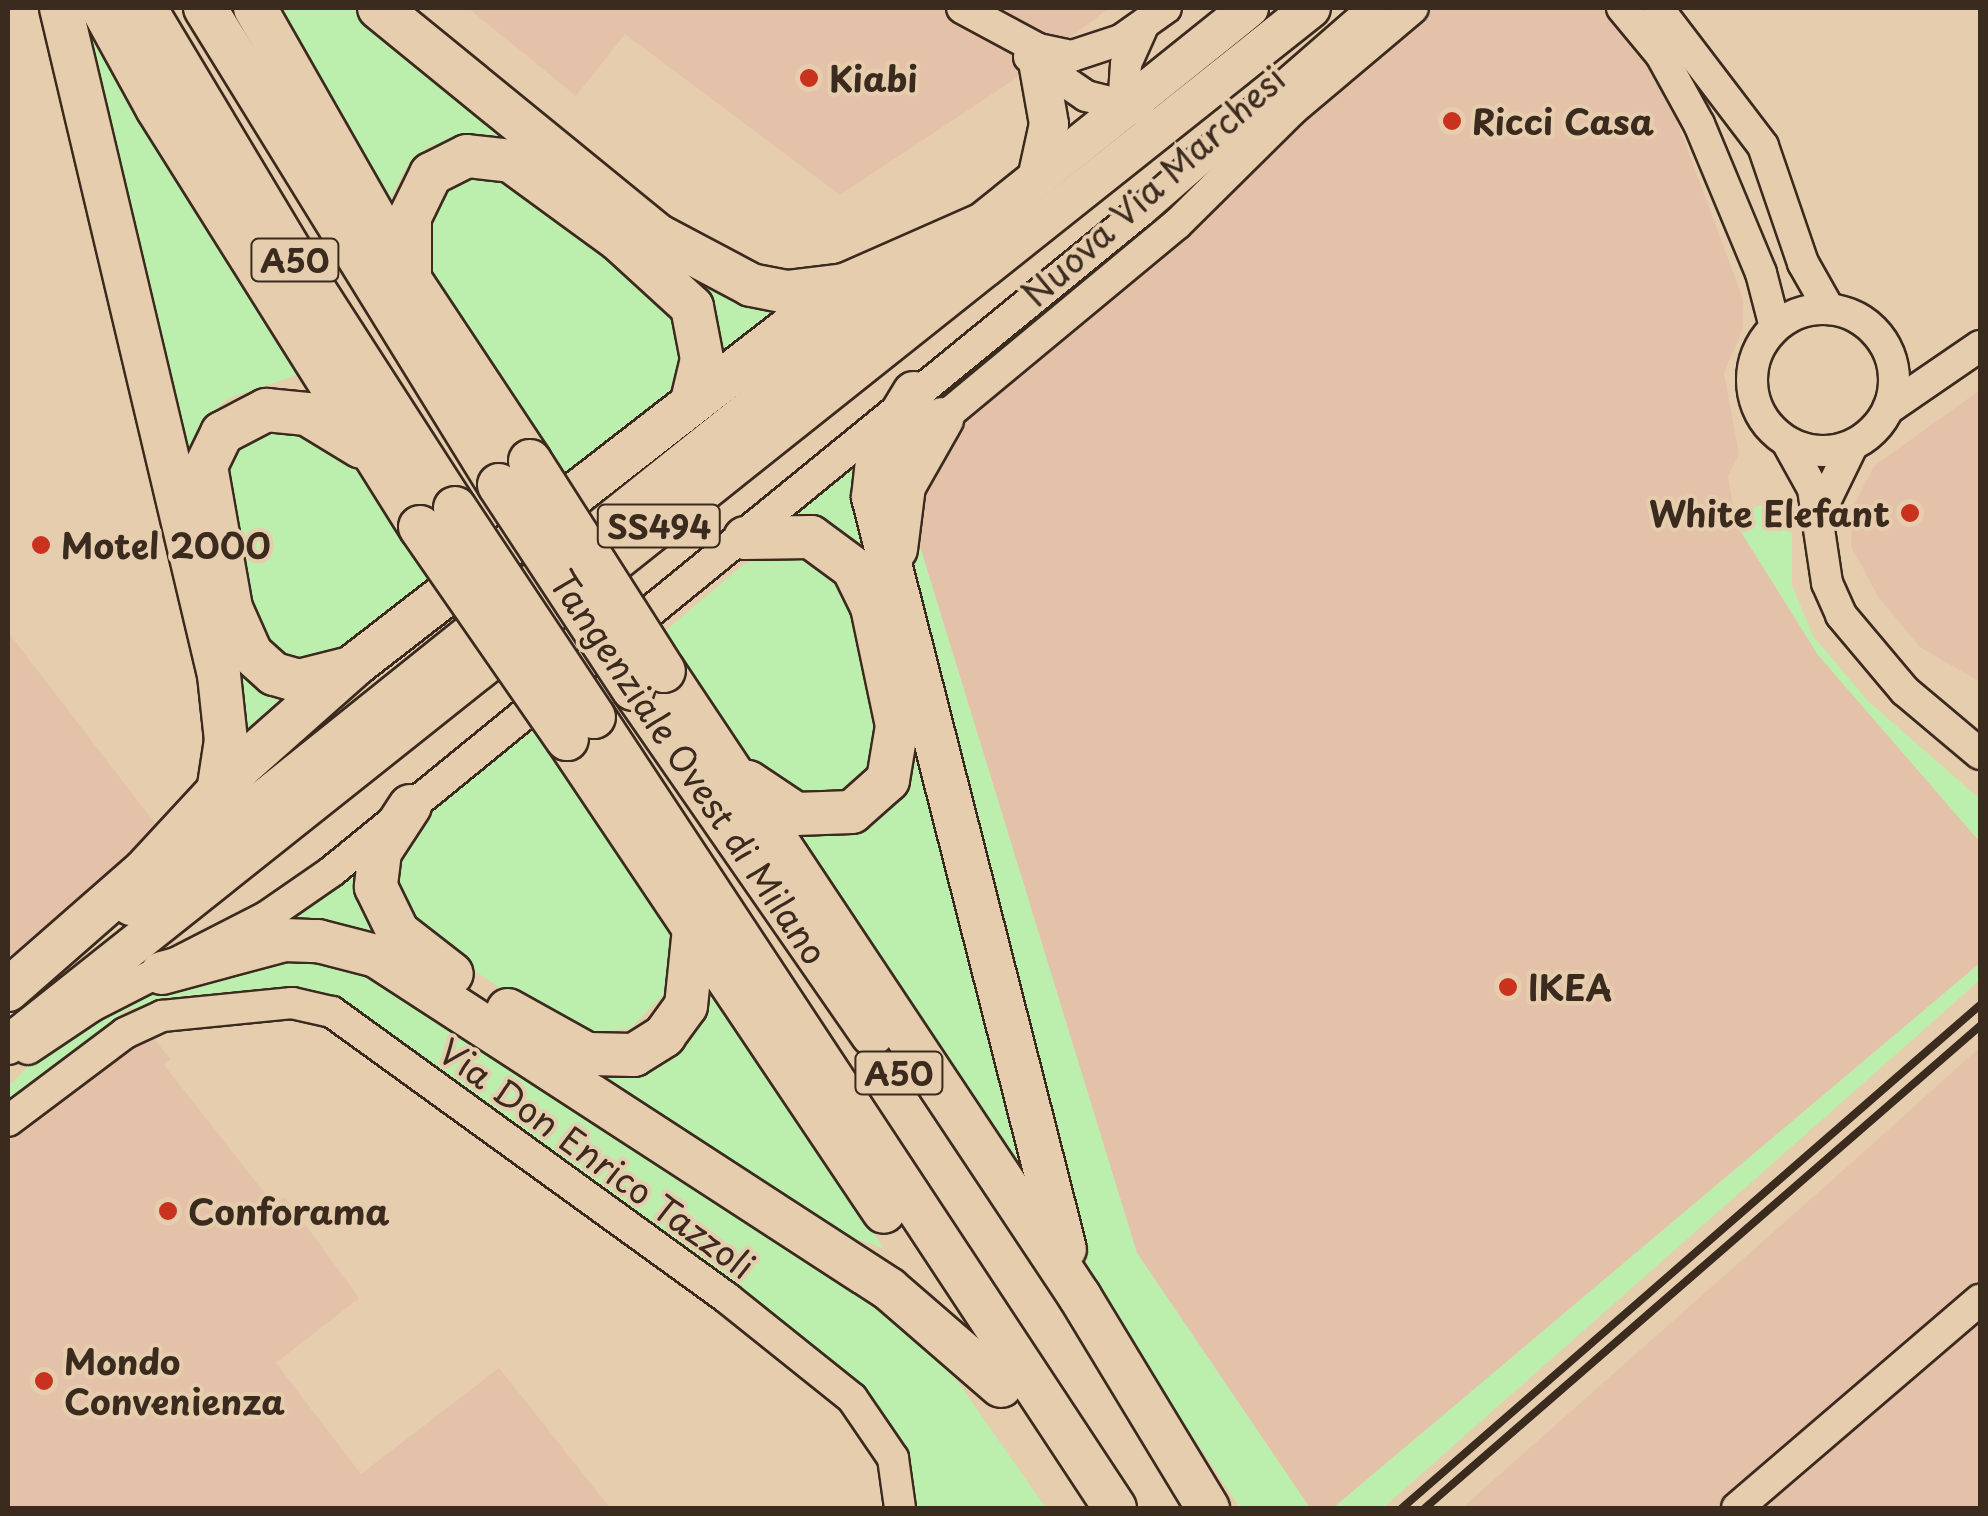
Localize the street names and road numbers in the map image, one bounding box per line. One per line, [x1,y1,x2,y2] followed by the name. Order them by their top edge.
[1013,57,1293,315] street label: Nuova Via Marchesi
[250,233,340,287] road number: A50
[596,499,722,553] road number: SS494
[540,560,838,974] street label: Tangenziale Ovest di Milano
[432,1030,762,1286] street label: Via Don Enrico Tazzoli
[854,1046,944,1100] road number: A50

